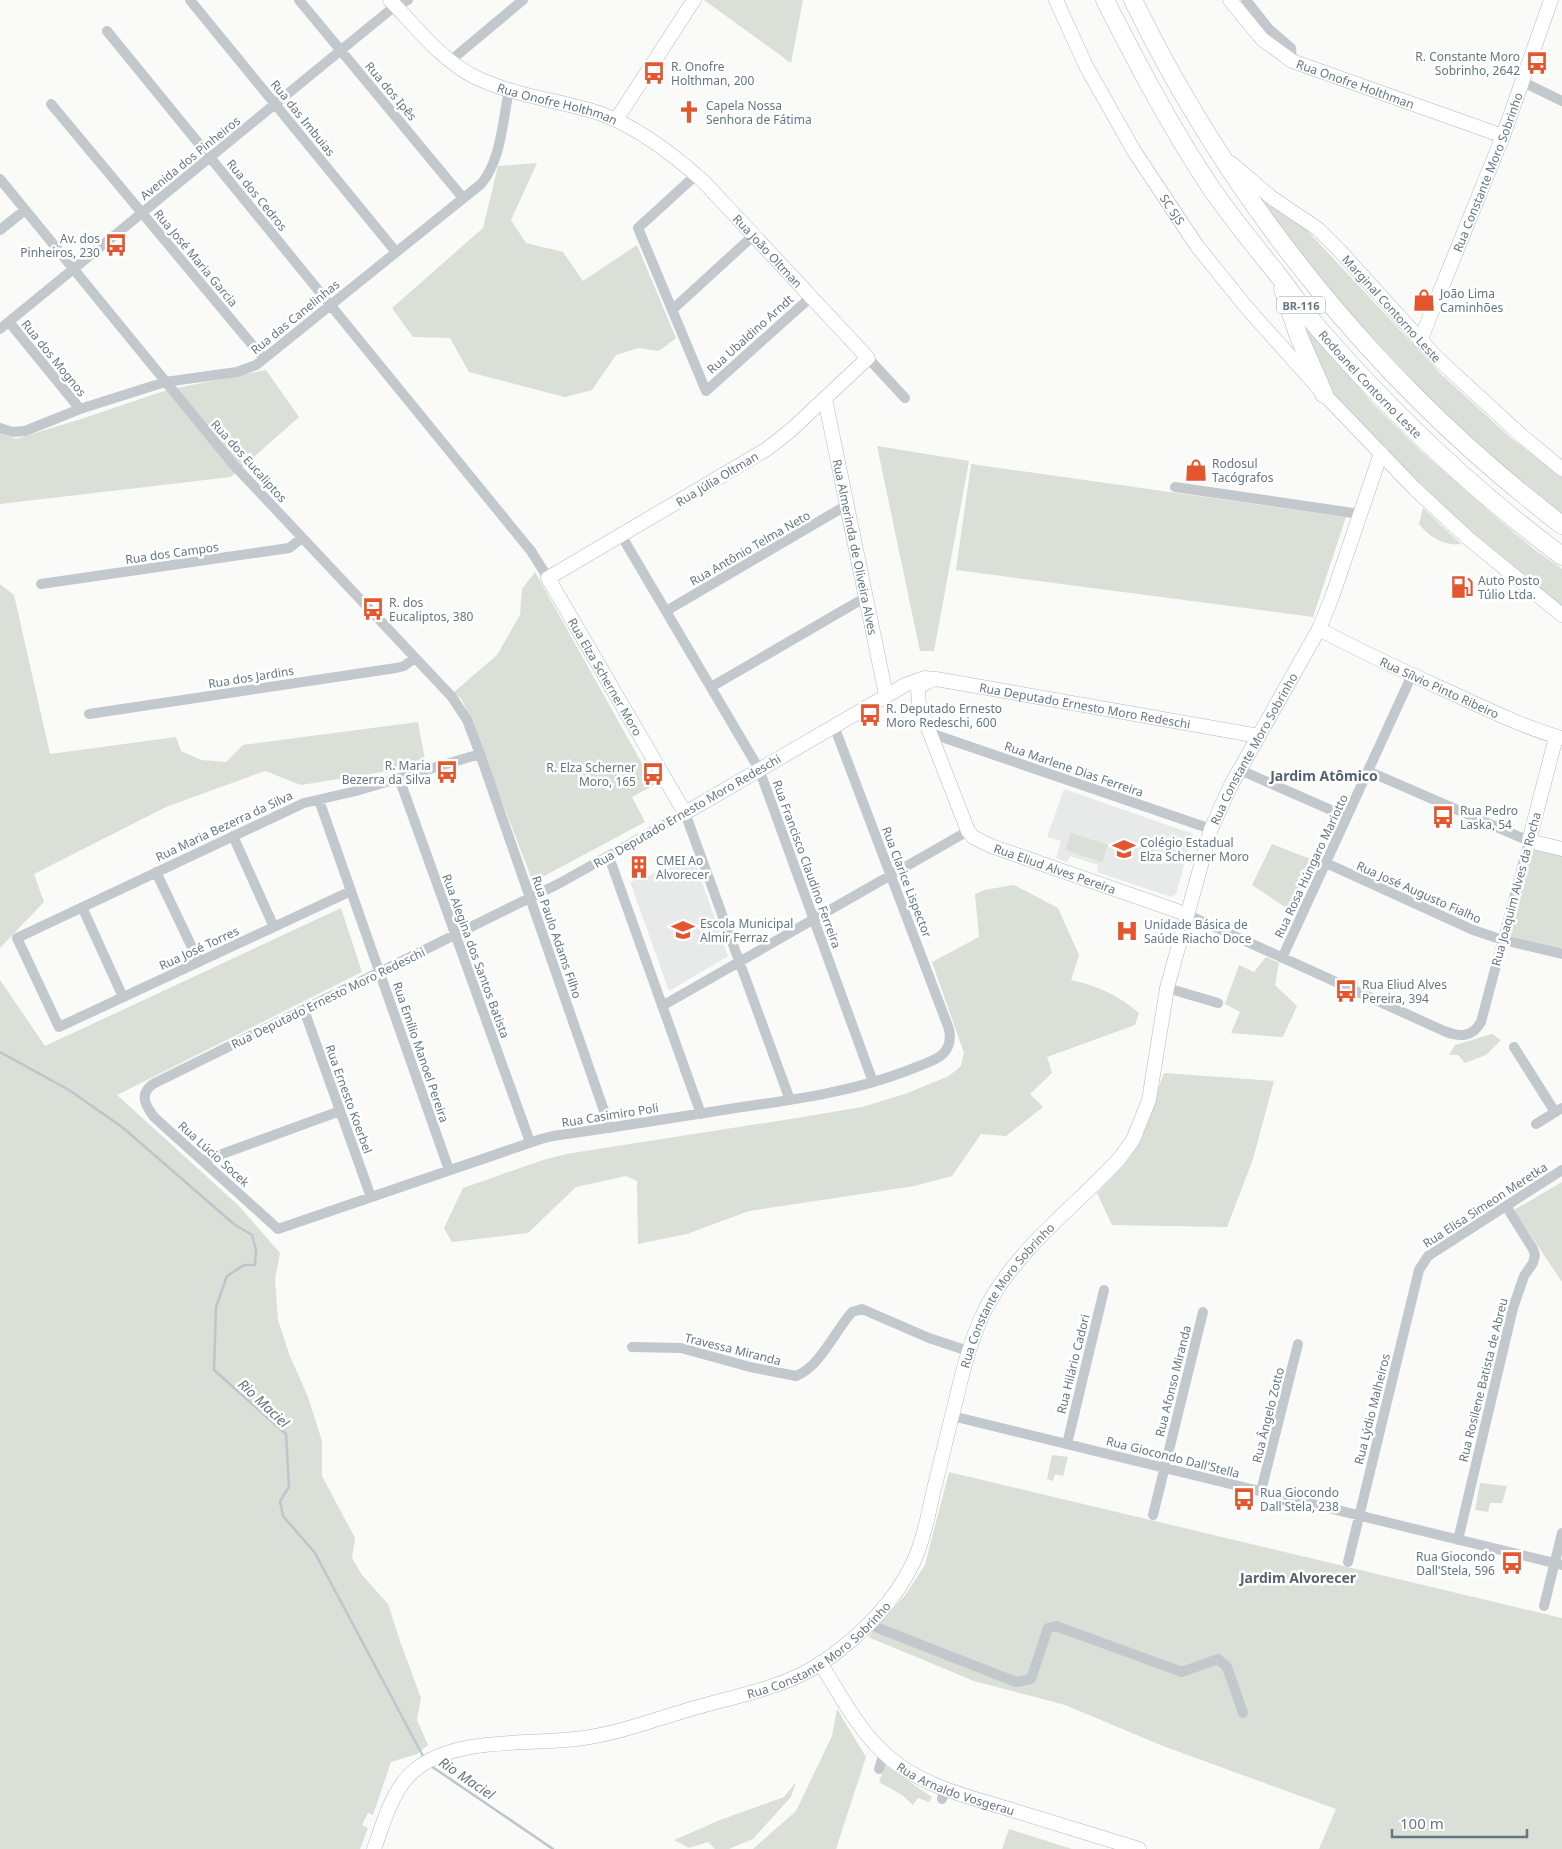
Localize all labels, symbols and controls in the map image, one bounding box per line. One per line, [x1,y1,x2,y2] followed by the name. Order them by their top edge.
[1415,48,1520,79] place label: R. Constante Moro Sobrinho, 2642
[1524,50,1550,76] bus stop icon: R. Constante Moro Sobrinho, 2642
[1294,55,1417,112] street label: Rua Onofre Holthman
[361,58,421,124] street label: Rua dos Ipês
[671,58,754,89] place label: R. Onofre Holthman, 200
[641,60,667,86] bus stop icon: R. Onofre Holthman, 200
[267,76,339,160] street label: Rua das Imbuias
[495,78,620,128] street label: Rua Onofre Holthman
[1448,90,1526,254] street label: Rua Constante Moro Sobrinho
[706,97,812,128] place label: Capela Nossa Senhora de Fátima
[676,99,702,125] church icon: Capela Nossa Senhora de Fátima
[136,112,244,204] street label: Avenida dos Pinheiros
[223,156,291,235] street label: Rua dos Cedros
[1156,190,1189,228] street label: SC SJS
[150,206,242,310] street label: Rua José Maria Garcia
[730,210,807,291] street label: Rua João Oltman
[20,230,100,261] place label: Av. dos Pinheiros, 230
[103,232,129,258] bus stop icon: Av. dos Pinheiros, 230
[1339,251,1446,366] street label: Marginal Contorno Leste
[247,276,343,358] street label: Rua das Canelinhas
[1439,285,1503,316] place label: João Lima Caminhões
[1411,287,1437,313] shop icon: João Lima Caminhões
[703,290,797,377] street label: Rua Ubaldino Arndt
[1277,296,1325,314] road number: BR-116
[18,316,90,400] street label: Rua dos Mognos
[1315,326,1426,442] street label: Rodoanel Contorno Leste
[207,416,291,506] street label: Rua dos Eucaliptos
[672,448,762,510] street label: Rua Júlia Oltman
[1212,455,1274,486] place label: Rodosul Tacógrafos
[829,457,882,637] street label: Rua Almerinda de Oliveira Alves
[1183,457,1209,483] shop icon: Rodosul Tacógrafos
[687,506,813,590] street label: Rua Antônio Telma Neto
[124,538,220,568] street label: Rua dos Campos
[1478,572,1540,603] place label: Auto Posto Túlio Ltda.
[1449,574,1475,600] fuel station icon: Auto Posto Túlio Ltda.
[389,594,474,625] place label: R. dos Eucaliptos, 380
[360,596,386,622] bus stop icon: R. dos Eucaliptos, 380
[564,614,647,739] street label: Rua Elza Scherner Moro
[1377,653,1502,722] street label: Rua Sílvio Pinto Ribeiro
[207,662,295,692] street label: Rua dos Jardins
[1206,670,1301,827] street label: Rua Constante Moro Sobrinho
[978,678,1192,732] street label: Rua Deputado Ernesto Moro Redeschi
[886,700,1002,731] place label: R. Deputado Ernesto Moro Redeschi, 600
[857,702,883,728] bus stop icon: R. Deputado Ernesto Moro Redeschi, 600
[1002,737,1146,801] street label: Rua Marlene Dias Ferreira
[590,750,784,872] street label: Rua Deputado Ernesto Moro Redeschi
[342,757,431,788] place label: R. Maria Bezerra da Silva
[434,759,460,785] bus stop icon: R. Maria Bezerra da Silva
[546,759,636,790] place label: R. Elza Scherner Moro, 165
[640,761,666,787] bus stop icon: R. Elza Scherner Moro, 165
[1268,766,1378,785] district label: Jardim Atômico
[769,778,845,950] street label: Rua Francisco Claudino Ferreira
[153,787,295,865] street label: Rua Maria Bezerra da Silva
[1270,791,1352,941] street label: Rua Rosa Húngaro Mariotto
[1460,802,1518,833] place label: Rua Pedro Laska, 54
[1430,804,1456,830] bus stop icon: Rua Pedro Laska, 54
[1487,810,1545,968] street label: Rua Joaquim Alves da Rocha
[878,824,936,940] street label: Rua Clarice Lispector
[1140,834,1249,865] place label: Colégio Estadual Elza Scherner Moro
[1111,836,1137,862] school or university icon: Colégio Estadual Elza Scherner Moro
[992,839,1118,897] street label: Rua Eliud Alves Pereira
[656,852,709,883] place label: CMEI Ao Alvorecer
[626,854,652,880] building icon: CMEI Ao Alvorecer
[1354,857,1484,927] street label: Rua José Augusto Fialho
[438,872,514,1040] street label: Rua Alegina dos Santos Batista
[528,873,586,1001] street label: Rua Paulo Adams Filho
[700,915,793,946] place label: Escola Municipal Almir Ferraz
[1144,916,1252,947] place label: Unidade Básica de Saúde Riacho Doce
[670,917,696,943] school or university icon: Escola Municipal Almir Ferraz
[1114,918,1140,944] hospital icon: Unidade Básica de Saúde Riacho Doce
[156,922,242,974] street label: Rua José Torres
[228,943,428,1053] street label: Rua Deputado Ernesto Moro Redeschi
[1362,976,1447,1007] place label: Rua Eliud Alves Pereira, 394
[1333,978,1359,1004] bus stop icon: Rua Eliud Alves Pereira, 394
[389,979,453,1125] street label: Rua Emílio Manoel Pereira
[321,1042,377,1156] street label: Rua Ernesto Koerbel
[560,1099,660,1131] street label: Rua Casimiro Poli
[175,1117,254,1191] street label: Rua Lúcio Socek
[1419,1158,1551,1252] street label: Rua Elisa Simeon Meretka
[956,1219,1058,1370] street label: Rua Constante Moro Sobrinho
[1454,1296,1512,1464] street label: Rua Rosilene Batista de Abreu
[1052,1312,1094,1416] street label: Rua Hilário Cadori
[1151,1323,1195,1439] street label: Rua Afonso Miranda
[683,1329,783,1369] street label: Travessa Miranda
[1350,1352,1394,1466] street label: Rua Lýdio Malheiros
[1248,1366,1288,1464] street label: Rua Ângelo Zotto
[234,1374,294,1432] water label: Rio Maciel
[1104,1432,1242,1482] street label: Rua Giocondo Dall'Stella
[1260,1484,1339,1515] place label: Rua Giocondo Dall'Stela, 238
[1231,1486,1257,1512] bus stop icon: Rua Giocondo Dall'Stela, 238
[1416,1548,1495,1579] place label: Rua Giocondo Dall'Stela, 596
[1499,1550,1525,1576] bus stop icon: Rua Giocondo Dall'Stela, 596
[1238,1568,1357,1587] district label: Jardim Alvorecer
[745,1598,894,1702] street label: Rua Constante Moro Sobrinho
[435,1752,499,1804] water label: Rio Maciel
[893,1758,1017,1819] street label: Rua Arnaldo Vosgerau
[1392,1806,1527,1838] scale bar
[1400,1813,1444,1833] text: 100 m

